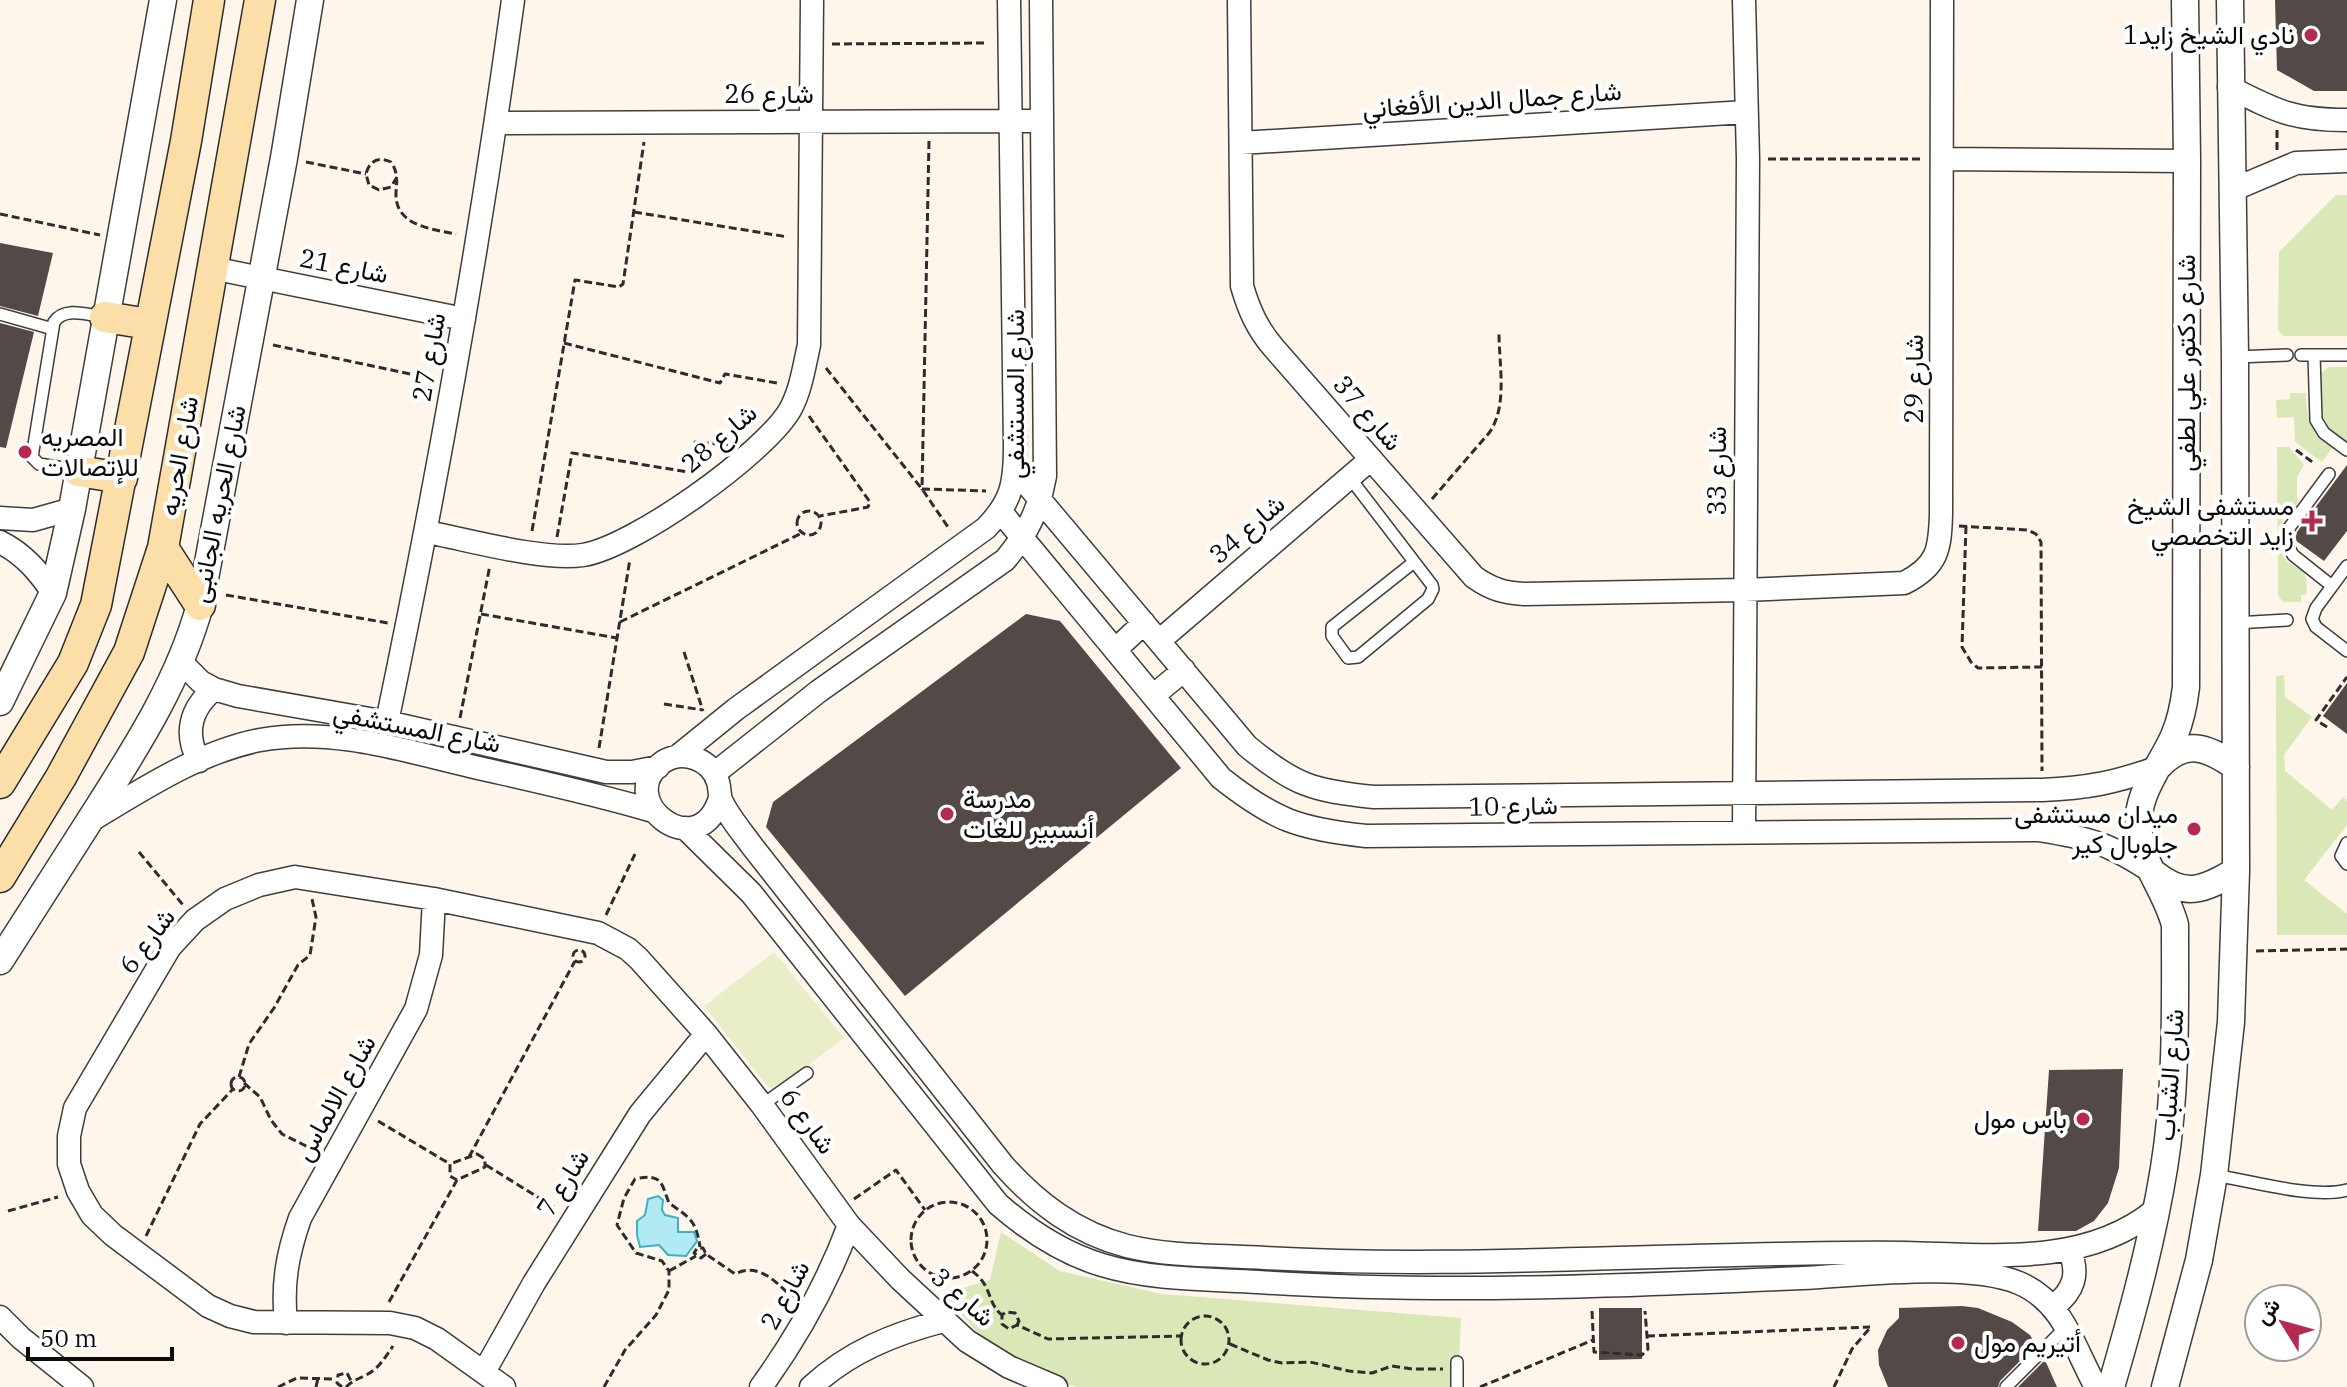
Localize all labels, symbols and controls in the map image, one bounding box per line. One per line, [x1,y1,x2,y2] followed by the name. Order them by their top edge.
[2123,17,2295,56] place label: نادي الشيخ زايد1
[2302,26,2320,44] marker: نادي الشيخ زايد1
[1361,73,1623,130] street label: شارع جمال الدين الأفغاني
[724,76,814,112] street label: شارع 26
[297,240,391,292] street label: شارع 21
[2168,254,2207,472] street label: شارع دكتور علي لطفي
[997,309,1036,479] street label: شارع المستشفي
[403,310,455,404] street label: شارع 27
[1896,334,1932,424] street label: شارع 29
[1325,367,1411,459] street label: شارع 37
[151,393,207,519] street label: شارع الحريه
[673,395,765,481] street label: شارع 28
[181,402,255,606] street label: شارع الحريه الجانبى
[41,419,139,485] place label: المصريه للإتصالات
[1699,426,1735,516] street label: شارع 33
[16,443,34,461] marker: المصريه للإتصالات
[1201,486,1293,572] street label: شارع 34
[2127,488,2294,557] place label: مستشفى الشيخ زايد التخصصي
[2301,510,2323,532] marker: مستشفى الشيخ زايد التخصصي
[330,694,504,765] street label: شارع المستشفي
[963,781,1094,845] place label: مدرسة أنسبير للغات
[1468,787,1558,825] street label: شارع 10
[2014,796,2178,860] place label: ميدان مستشفى جلوبال كير
[938,805,956,823] marker: مدرسة أنسبير للغات
[2185,820,2203,838] marker: ميدان مستشفى جلوبال كير
[110,901,184,981] street label: شارع 6
[2147,1008,2193,1142] street label: شارع الشباب
[286,1028,384,1168] street label: شارع الالماس
[772,1081,844,1161] street label: شارع 6
[1974,1101,2067,1135] place label: باس مول
[2074,1110,2092,1128] marker: باس مول
[528,1142,598,1224] street label: شارع 7
[752,1254,818,1336] street label: شارع 2
[923,1259,1003,1335] street label: شارع 3
[2243,1283,2323,1363] north arrow
[2247,1291,2286,1330] text: ش
[28,1311,172,1361] scale bar
[40,1322,97,1354] text: 50 m
[1974,1325,2081,1360] place label: أتيريم مول
[1949,1334,1967,1352] marker: أتيريم مول

